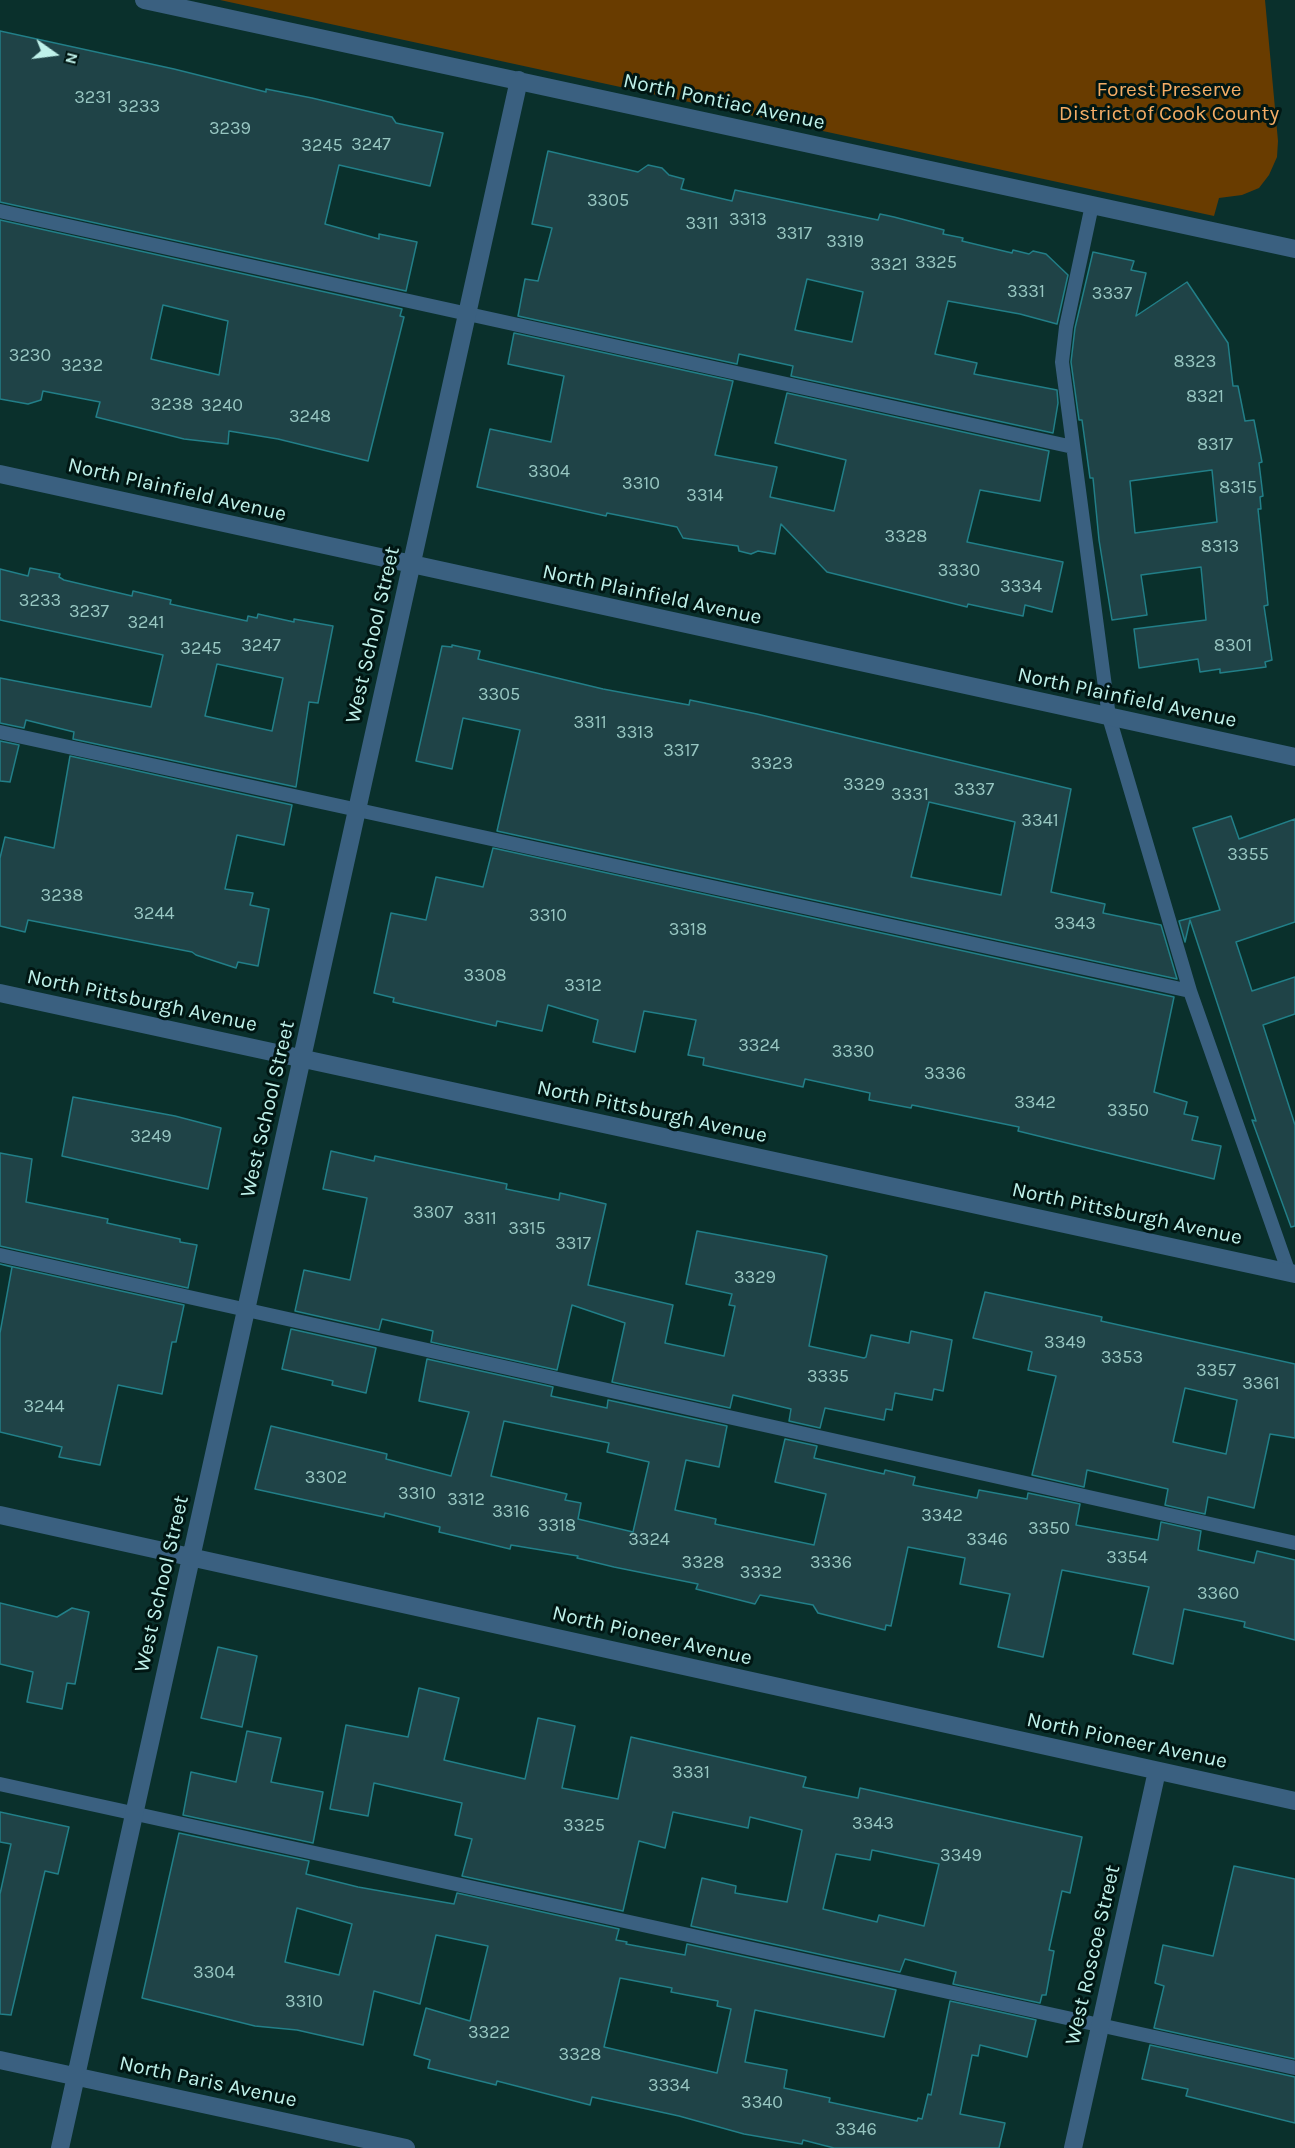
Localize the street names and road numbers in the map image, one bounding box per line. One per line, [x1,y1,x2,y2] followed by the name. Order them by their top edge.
[621,68,827,136] street label: North Pontiac Avenue
[65,453,289,527] street label: North Plainfield Avenue
[340,544,406,726] street label: West School Street
[540,559,764,631] street label: North Plainfield Avenue
[1015,662,1239,734] street label: North Plainfield Avenue
[25,964,259,1038] street label: North Pittsburgh Avenue
[235,1018,301,1200] street label: West School Street
[535,1075,769,1149] street label: North Pittsburgh Avenue
[1010,1177,1244,1251] street label: North Pittsburgh Avenue
[129,1493,195,1675] street label: West School Street
[550,1601,754,1671] street label: North Pioneer Avenue
[1024,1707,1230,1775] street label: North Pioneer Avenue
[1060,1863,1126,2047] street label: West Roscoe Street
[117,2051,299,2113] street label: North Paris Avenue

